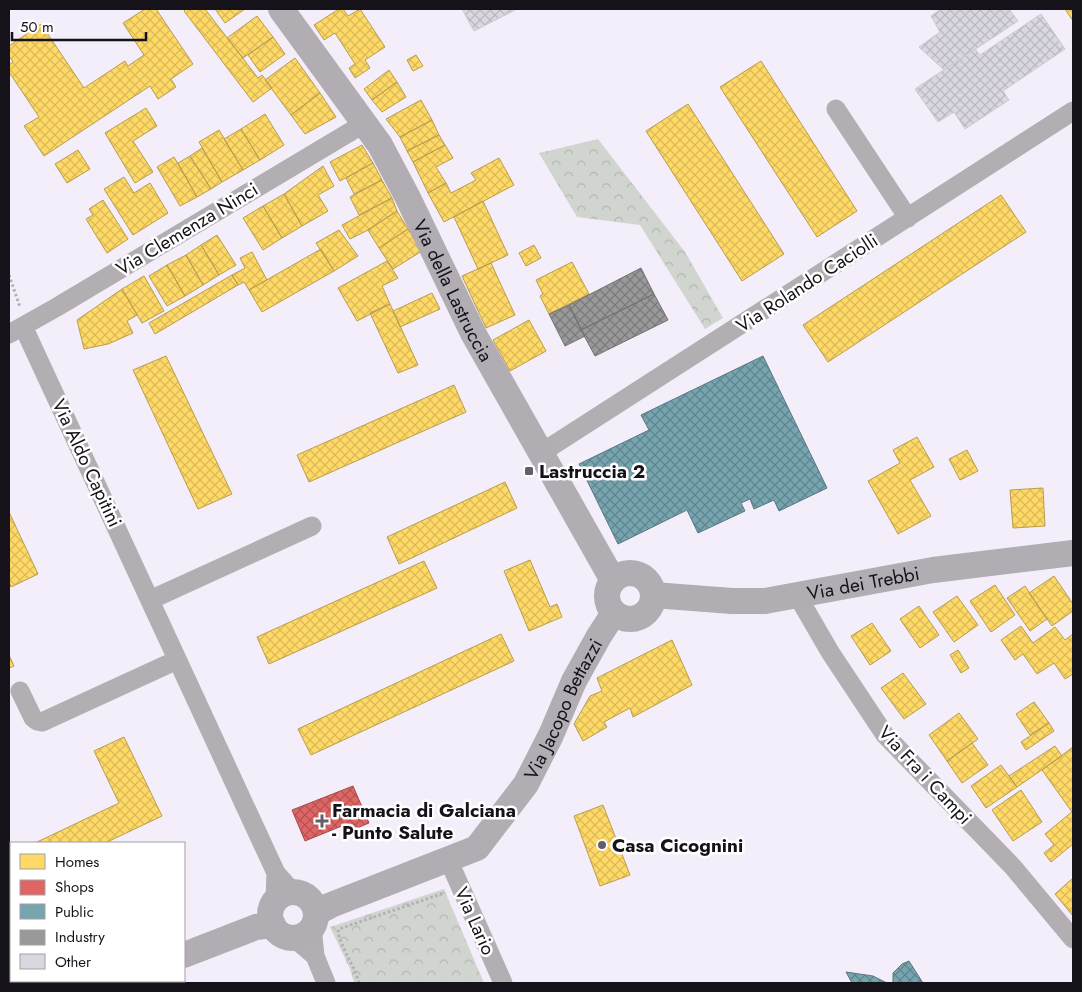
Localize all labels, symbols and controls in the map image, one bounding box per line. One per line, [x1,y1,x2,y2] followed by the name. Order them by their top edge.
[12,10,146,42] scale bar
[20,16,54,38] text: 50 m
[111,176,263,282] street label: Via Clemenza Ninci
[407,215,500,366] street label: Via della Lastruccia
[731,227,883,339] street label: Via Rolando Caciolli
[46,395,128,531] street label: Via Aldo Capitini
[539,458,645,485] place label: Lastruccia 2
[523,465,535,477] marker: Lastruccia 2
[805,559,921,606] street label: Via dei Trebbi
[517,633,609,784] street label: Via Jacopo Bettazzi
[872,720,978,830] street label: Via Fra i Campi
[332,797,516,846] place label: Farmacia di Galciana - Punto Salute
[316,815,328,827] marker: Farmacia di Galciana - Punto Salute
[612,832,743,859] place label: Casa Cicognini
[596,839,608,851] marker: Casa Cicognini
[10,842,185,982] legend
[55,851,99,873] text: Homes
[55,876,94,898] text: Shops
[448,883,502,959] street label: Via Lario
[55,901,94,923] text: Public
[55,926,105,948] text: Industry
[55,951,92,973] text: Other

